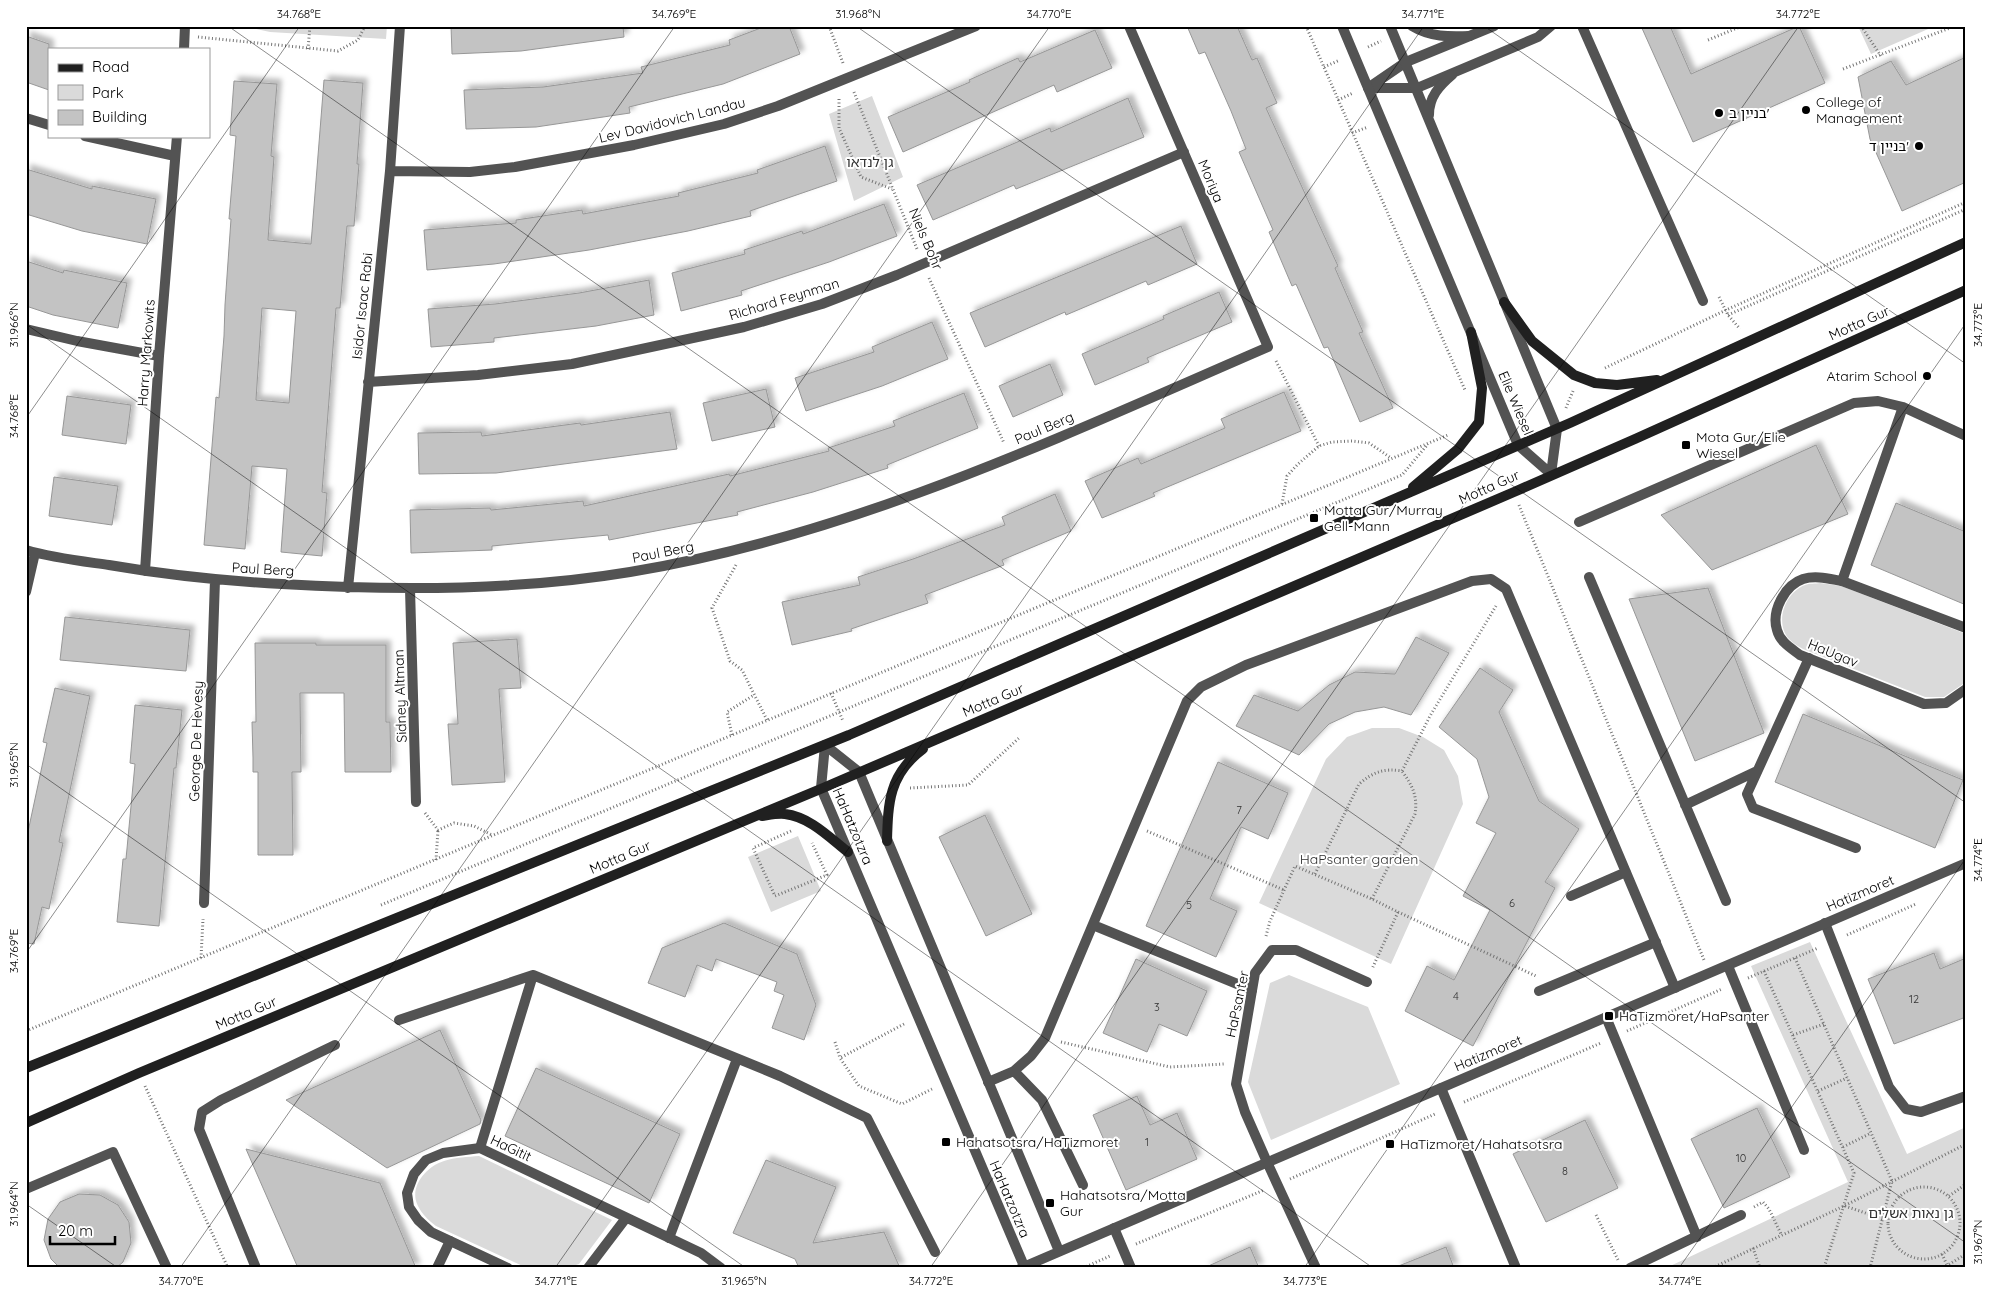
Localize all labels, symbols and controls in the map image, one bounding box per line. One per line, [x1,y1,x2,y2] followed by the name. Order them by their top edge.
[277,6,321,21] text: 34.768°E
[652,6,696,21] text: 34.769°E
[835,6,881,21] text: 31.968°N
[1026,6,1072,21] text: 34.770°E
[1402,6,1445,21] text: 34.771°E
[1776,6,1820,21] text: 34.772°E
[48,48,210,138] legend
[92,57,129,76] text: Road
[92,83,124,102] text: Park
[597,93,747,147] street label: Lev Davidovich Landau
[1816,93,1903,127] place label: College of Management
[1729,104,1770,122] place label: בניין ב'
[1800,104,1812,116] marker: College of Management
[92,107,147,126] text: Building
[1713,107,1725,119] marker: בניין ב'
[1869,137,1909,155] place label: בניין ד'
[1913,140,1925,152] marker: בניין ד'
[847,153,893,171] park label: גן לנדאו
[1194,157,1228,205] street label: Moriya
[905,205,947,273] street label: Niels Bohr
[347,252,377,360] street label: Isidor Isaac Rabi
[727,274,841,324] street label: Richard Feynman
[133,299,159,407] street label: Harry Markowits
[1826,301,1893,344] street label: Motta Gur
[6,302,21,348] text: 31.966°N
[1970,303,1985,347] text: 34.773°E
[1827,367,1917,385] place label: Atarim School
[1494,368,1538,438] street label: Elie Wiesel
[1921,370,1933,382] marker: Atarim School
[6,394,21,438] text: 34.768°E
[1012,407,1076,449] street label: Paul Berg
[1696,428,1786,462] place label: Mota Gur/Elie Wiesel
[1680,439,1692,451] marker: Mota Gur/Elie Wiesel
[1456,465,1523,508] street label: Motta Gur
[1324,501,1443,535] place label: Motta Gur/Murray Gell-Mann
[1308,512,1320,524] marker: Motta Gur/Murray Gell-Mann
[631,537,695,567] street label: Paul Berg
[231,558,295,580] street label: Paul Berg
[1805,635,1861,671] street label: HaUgav
[389,649,411,743] street label: Sidney Altman
[960,679,1027,721] street label: Motta Gur
[185,680,207,802] street label: George De Hevesy
[6,742,21,788] text: 31.965°N
[829,785,877,867] street label: HaHatzotzra
[1236,803,1242,817] house number: 7
[587,836,654,878] street label: Motta Gur
[1970,838,1985,882] text: 34.774°E
[1300,850,1418,868] park label: HaPsanter garden
[1823,871,1897,915] street label: Hatizmoret
[1509,896,1515,910] house number: 6
[1186,898,1192,912] house number: 5
[6,929,21,973] text: 34.769°E
[1221,968,1253,1039] street label: HaPsanter
[1453,989,1459,1003] house number: 4
[213,992,280,1034] street label: Motta Gur
[1909,992,1919,1006] house number: 12
[1154,1000,1160,1014] house number: 3
[1619,1007,1770,1025] place label: HaTizmoret/HaPsanter
[1603,1010,1615,1022] marker: HaTizmoret/HaPsanter
[1451,1031,1525,1075] street label: Hatizmoret
[487,1131,535,1165] street label: HaGitit
[956,1133,1119,1151] place label: Hahatsotsra/HaTizmoret
[1145,1135,1149,1149] house number: 1
[1400,1135,1562,1153] place label: HaTizmoret/Hahatsotsra
[940,1136,952,1148] marker: Hahatsotsra/HaTizmoret
[1384,1138,1396,1150] marker: HaTizmoret/Hahatsotsra
[1736,1151,1746,1165] house number: 10
[986,1158,1034,1240] street label: HaHatzotzra
[1562,1164,1568,1178] house number: 8
[6,1181,21,1227] text: 31.964°N
[1060,1186,1186,1220] place label: Hahatsotsra/Motta Gur
[1044,1197,1056,1209] marker: Hahatsotsra/Motta Gur
[1869,1204,1953,1222] park label: גן נאות אשלים
[50,1214,115,1246] scale bar
[1970,1220,1985,1264] text: 31.967°N
[58,1221,93,1240] text: 20 m
[158,1273,204,1288] text: 34.770°E
[535,1273,578,1288] text: 34.771°E
[721,1273,767,1288] text: 31.965°N
[909,1273,953,1288] text: 34.772°E
[1283,1273,1327,1288] text: 34.773°E
[1658,1273,1702,1288] text: 34.774°E

